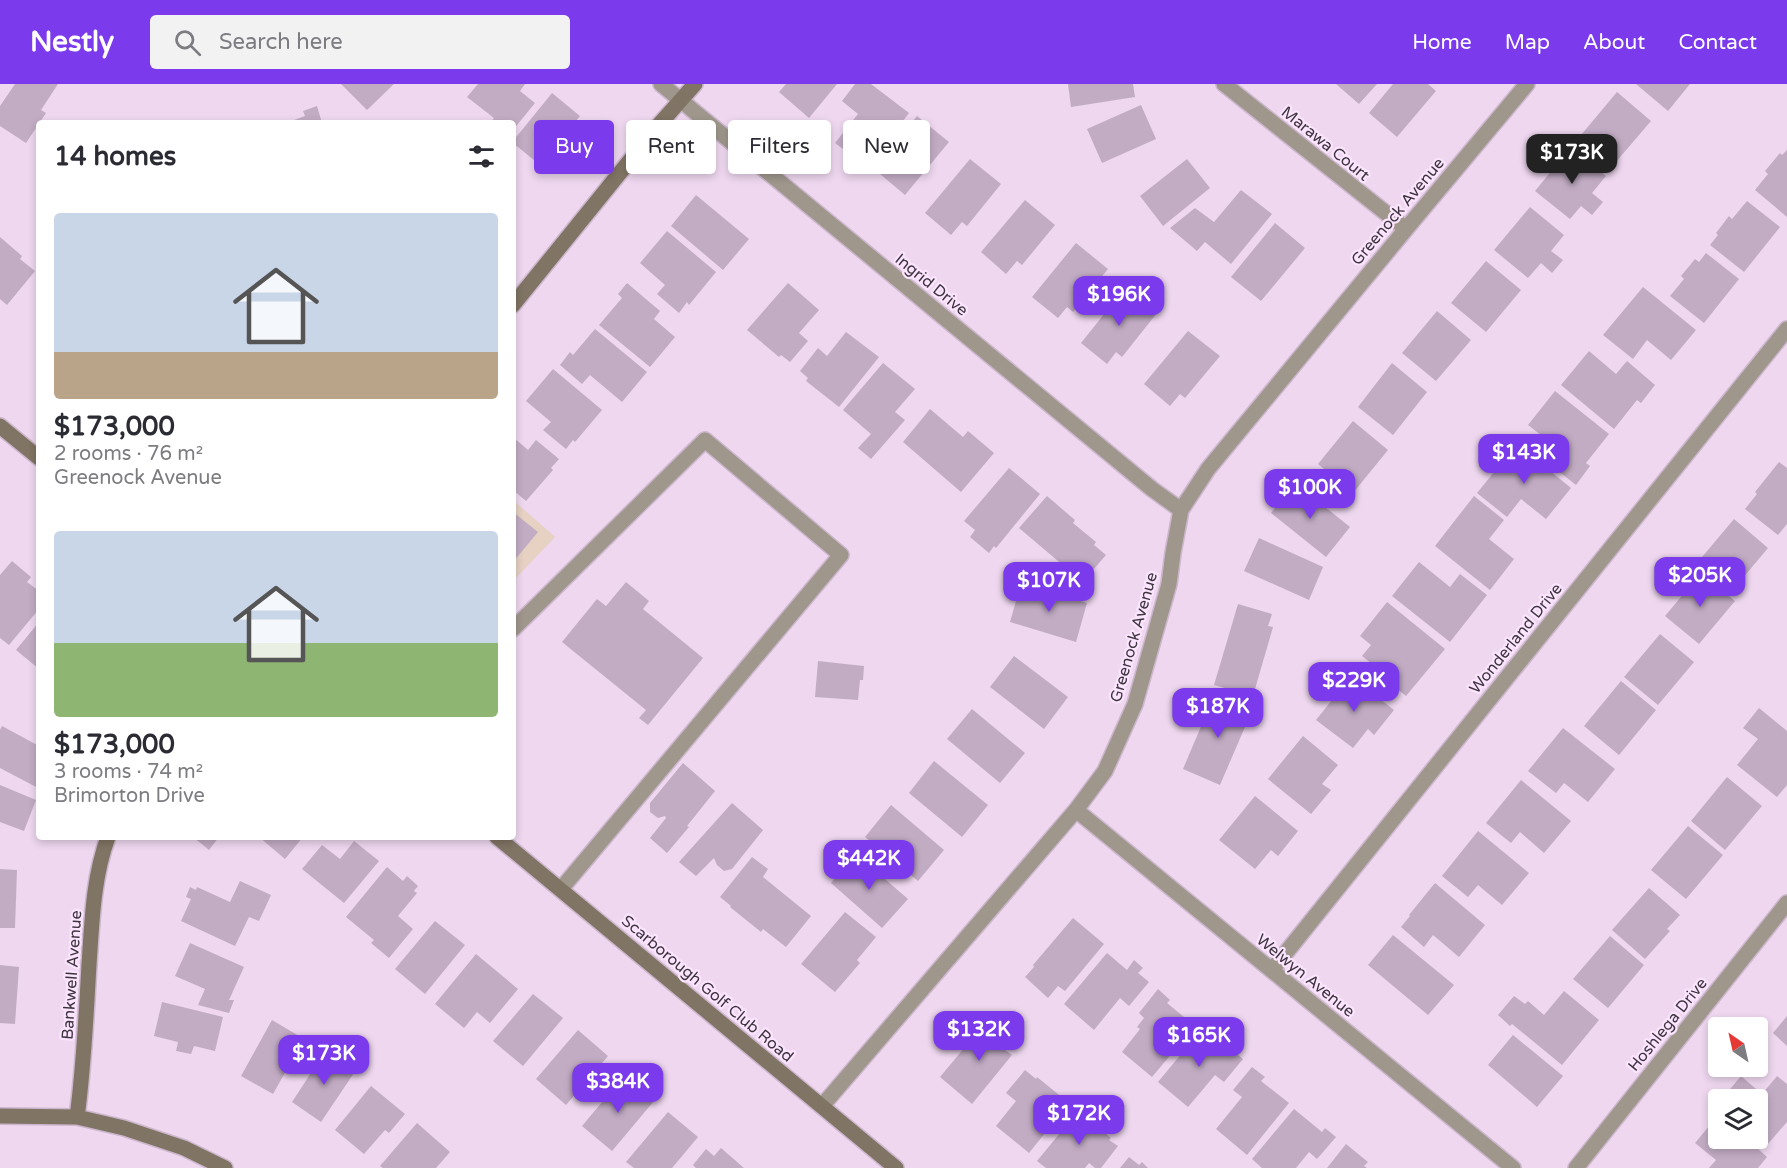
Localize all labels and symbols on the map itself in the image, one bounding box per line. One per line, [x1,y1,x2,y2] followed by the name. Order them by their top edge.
[1277,102,1374,185] street label: Marawa Court
[1530,134,1614,185] pin: $173K
[1347,154,1449,269] street label: Greenock Avenue
[891,249,972,320] street label: Ingrid Drive
[1077,276,1161,327] pin: $196K
[1482,434,1566,485] pin: $143K
[1268,469,1352,520] pin: $100K
[1658,557,1742,608] pin: $205K
[1007,562,1091,613] pin: $107K
[1106,570,1162,705] street label: Greenock Avenue
[1465,579,1567,698] street label: Wonderland Drive
[1312,662,1396,713] pin: $229K
[1176,688,1260,739] pin: $187K
[827,840,911,891] pin: $442K
[58,910,86,1040] street label: Bankwell Avenue
[617,911,797,1067] street label: Scarborough Golf Club Road
[1252,930,1359,1022] street label: Welwyn Avenue
[1624,974,1712,1075] street label: Hoshlega Drive
[937,1011,1021,1062] pin: $132K
[1157,1017,1241,1068] pin: $165K
[1708,1017,1768,1077] north arrow
[282,1035,366,1086] pin: $173K
[576,1063,660,1114] pin: $384K
[1037,1095,1121,1146] pin: $172K

